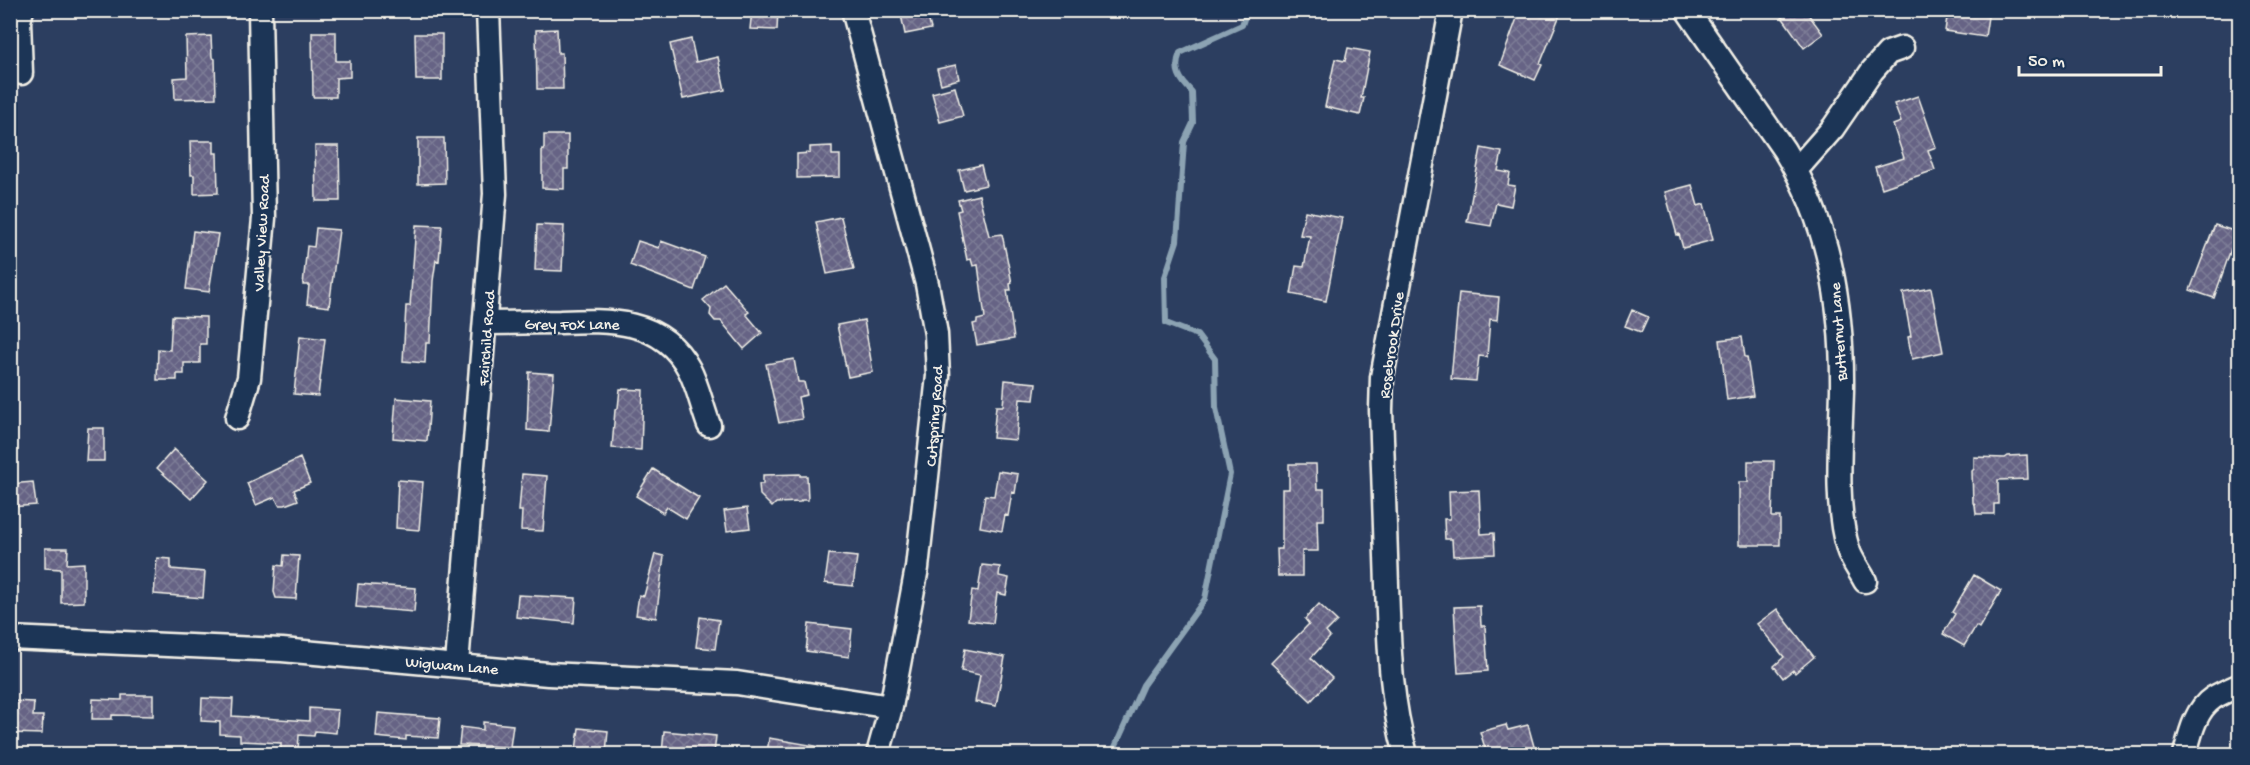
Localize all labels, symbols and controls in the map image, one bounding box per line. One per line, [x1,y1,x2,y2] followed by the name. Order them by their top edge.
[2019,39,2162,77] scale bar
[2028,52,2065,73] text: 50 m
[251,173,276,293] street label: Valley View Road
[1828,281,1853,383] street label: Butternut Lane
[476,288,501,387] street label: Fairchild Road
[1377,290,1410,400] street label: Rosebrook Drive
[525,317,620,336] street label: Grey Fox Lane
[923,364,950,467] street label: Cutspring Road
[404,654,500,681] street label: Wigwam Lane

